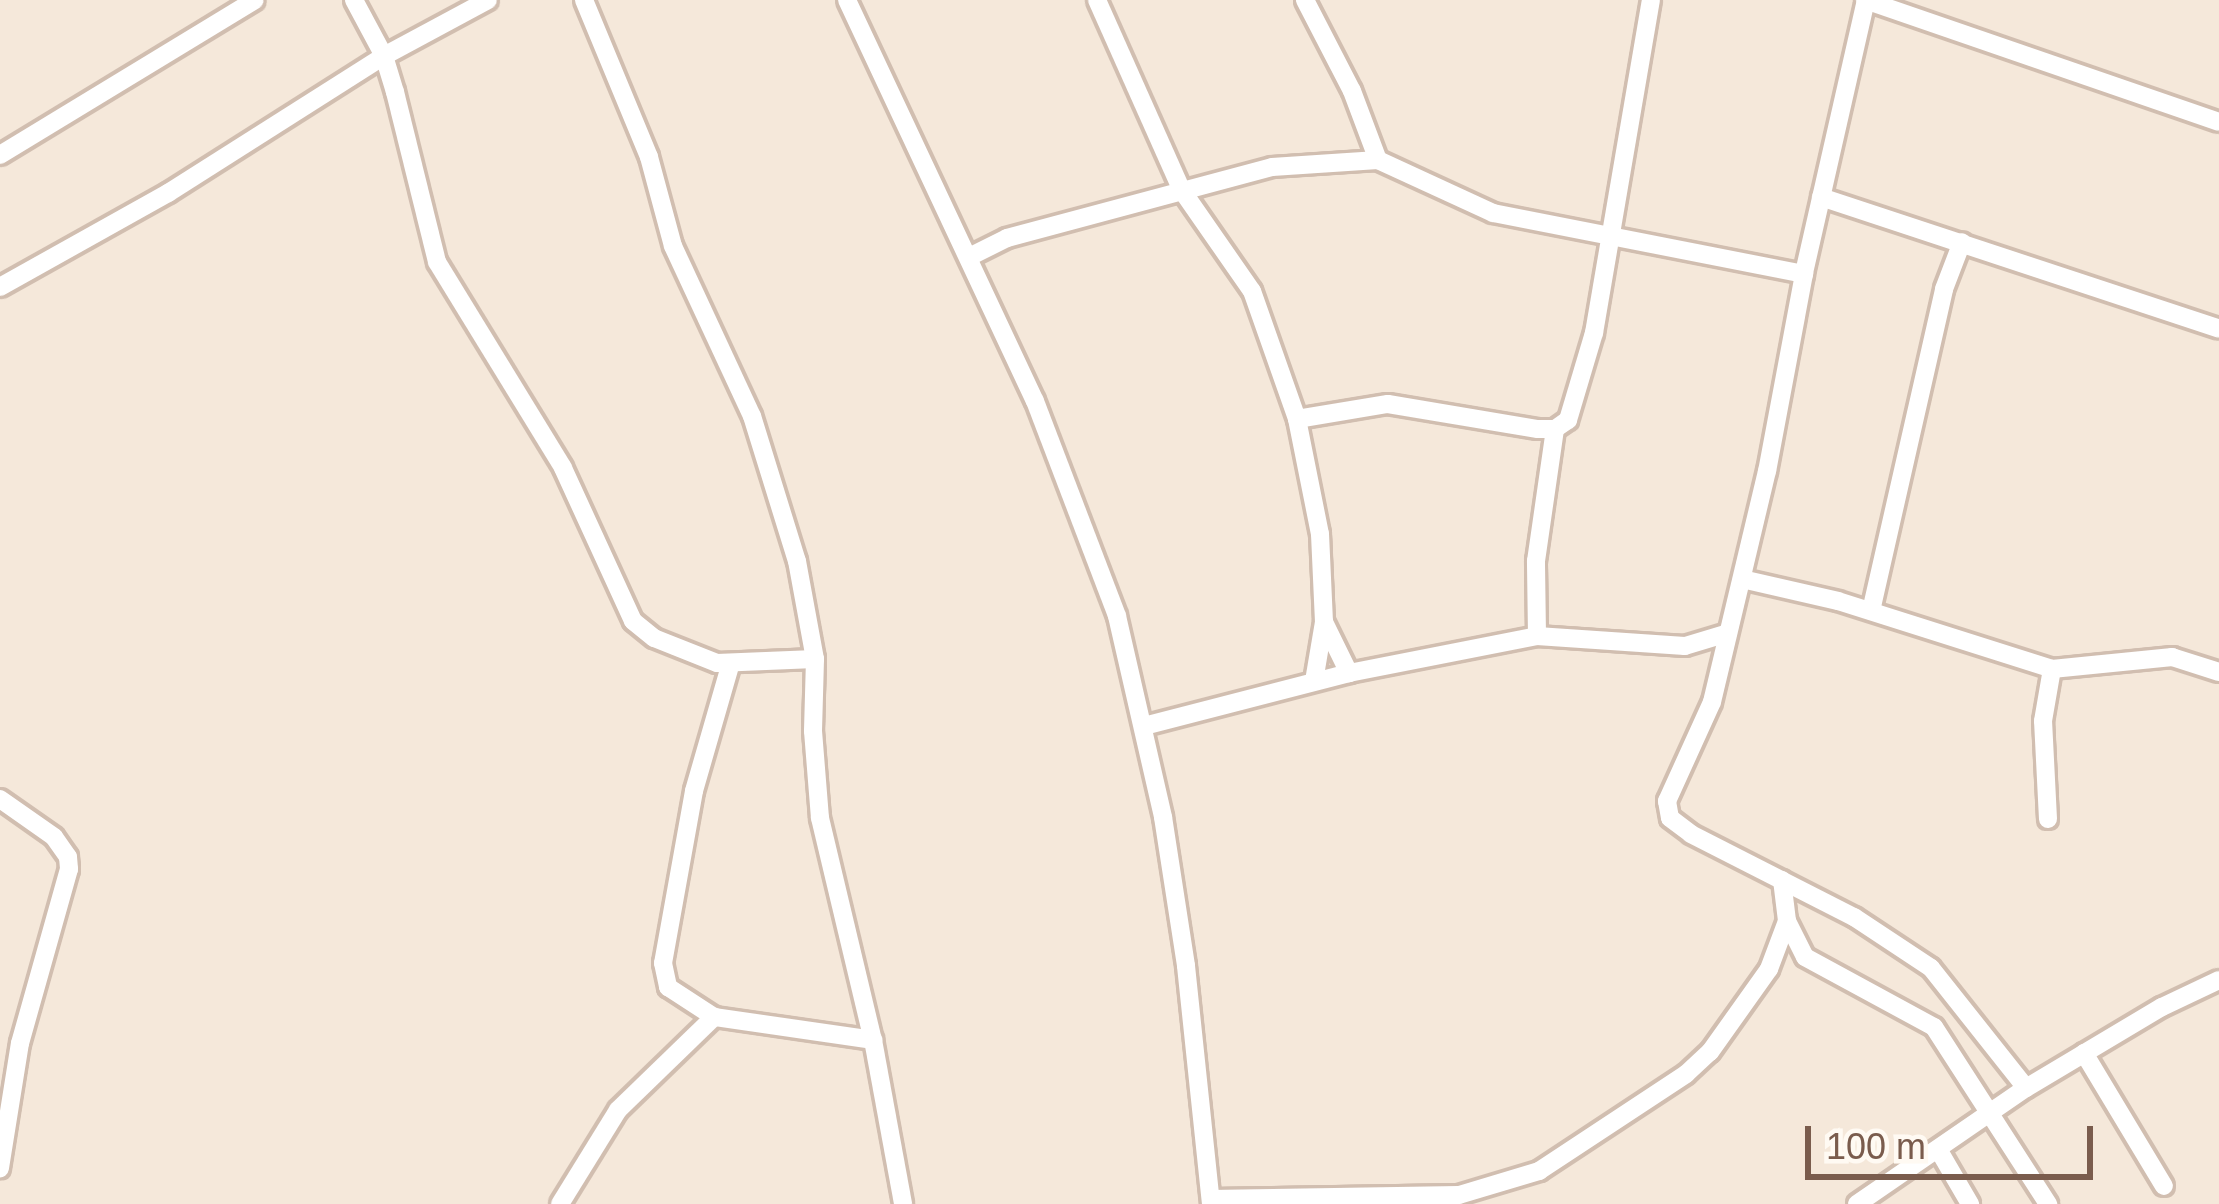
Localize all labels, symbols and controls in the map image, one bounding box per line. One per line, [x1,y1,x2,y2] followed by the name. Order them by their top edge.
[1811,1102,2099,1176] scale bar
[1826,1126,1926,1167] text: 100 m

